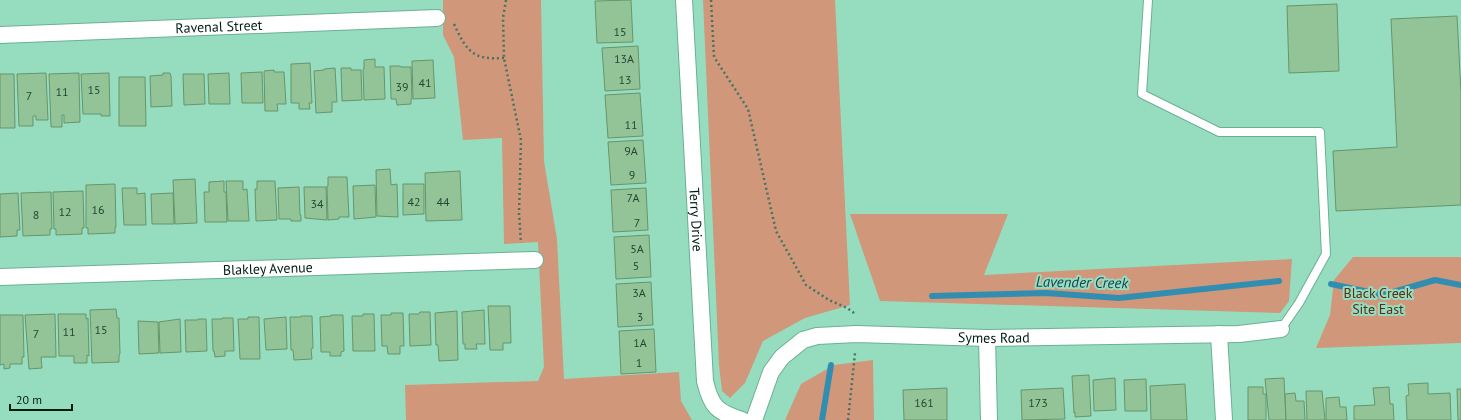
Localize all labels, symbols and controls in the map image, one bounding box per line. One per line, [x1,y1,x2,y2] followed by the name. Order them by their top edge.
[175,16,263,37] street label: Ravenal Street
[613,24,627,39] house number: 15
[614,51,634,66] house number: 13A
[618,72,632,87] house number: 13
[418,75,432,90] house number: 41
[395,79,409,94] house number: 39
[87,82,101,97] house number: 15
[55,84,69,99] house number: 11
[26,88,32,103] house number: 7
[624,117,638,132] house number: 11
[624,143,638,158] house number: 9A
[629,167,635,182] house number: 9
[685,187,707,252] street label: Terry Drive
[627,190,639,205] house number: 7A
[407,194,421,209] house number: 42
[436,194,450,209] house number: 44
[310,196,324,211] house number: 34
[91,202,105,217] house number: 16
[58,204,72,219] house number: 12
[33,207,39,222] house number: 8
[634,215,640,230] house number: 7
[630,241,644,256] house number: 5A
[223,258,313,279] street label: Blakley Avenue
[633,258,639,273] house number: 5
[1036,272,1129,292] water label: Lavender Creek
[1344,284,1413,318] park label: Black Creek Site East
[632,285,646,300] house number: 3A
[637,309,643,324] house number: 3
[94,322,108,337] house number: 15
[62,324,76,339] house number: 11
[33,326,39,341] house number: 7
[958,328,1030,347] street label: Symes Road
[633,335,647,350] house number: 1A
[636,355,642,370] house number: 1
[10,386,72,412] scale bar
[16,392,42,407] text: 20 m
[914,395,934,410] house number: 161
[1028,395,1048,410] house number: 173

